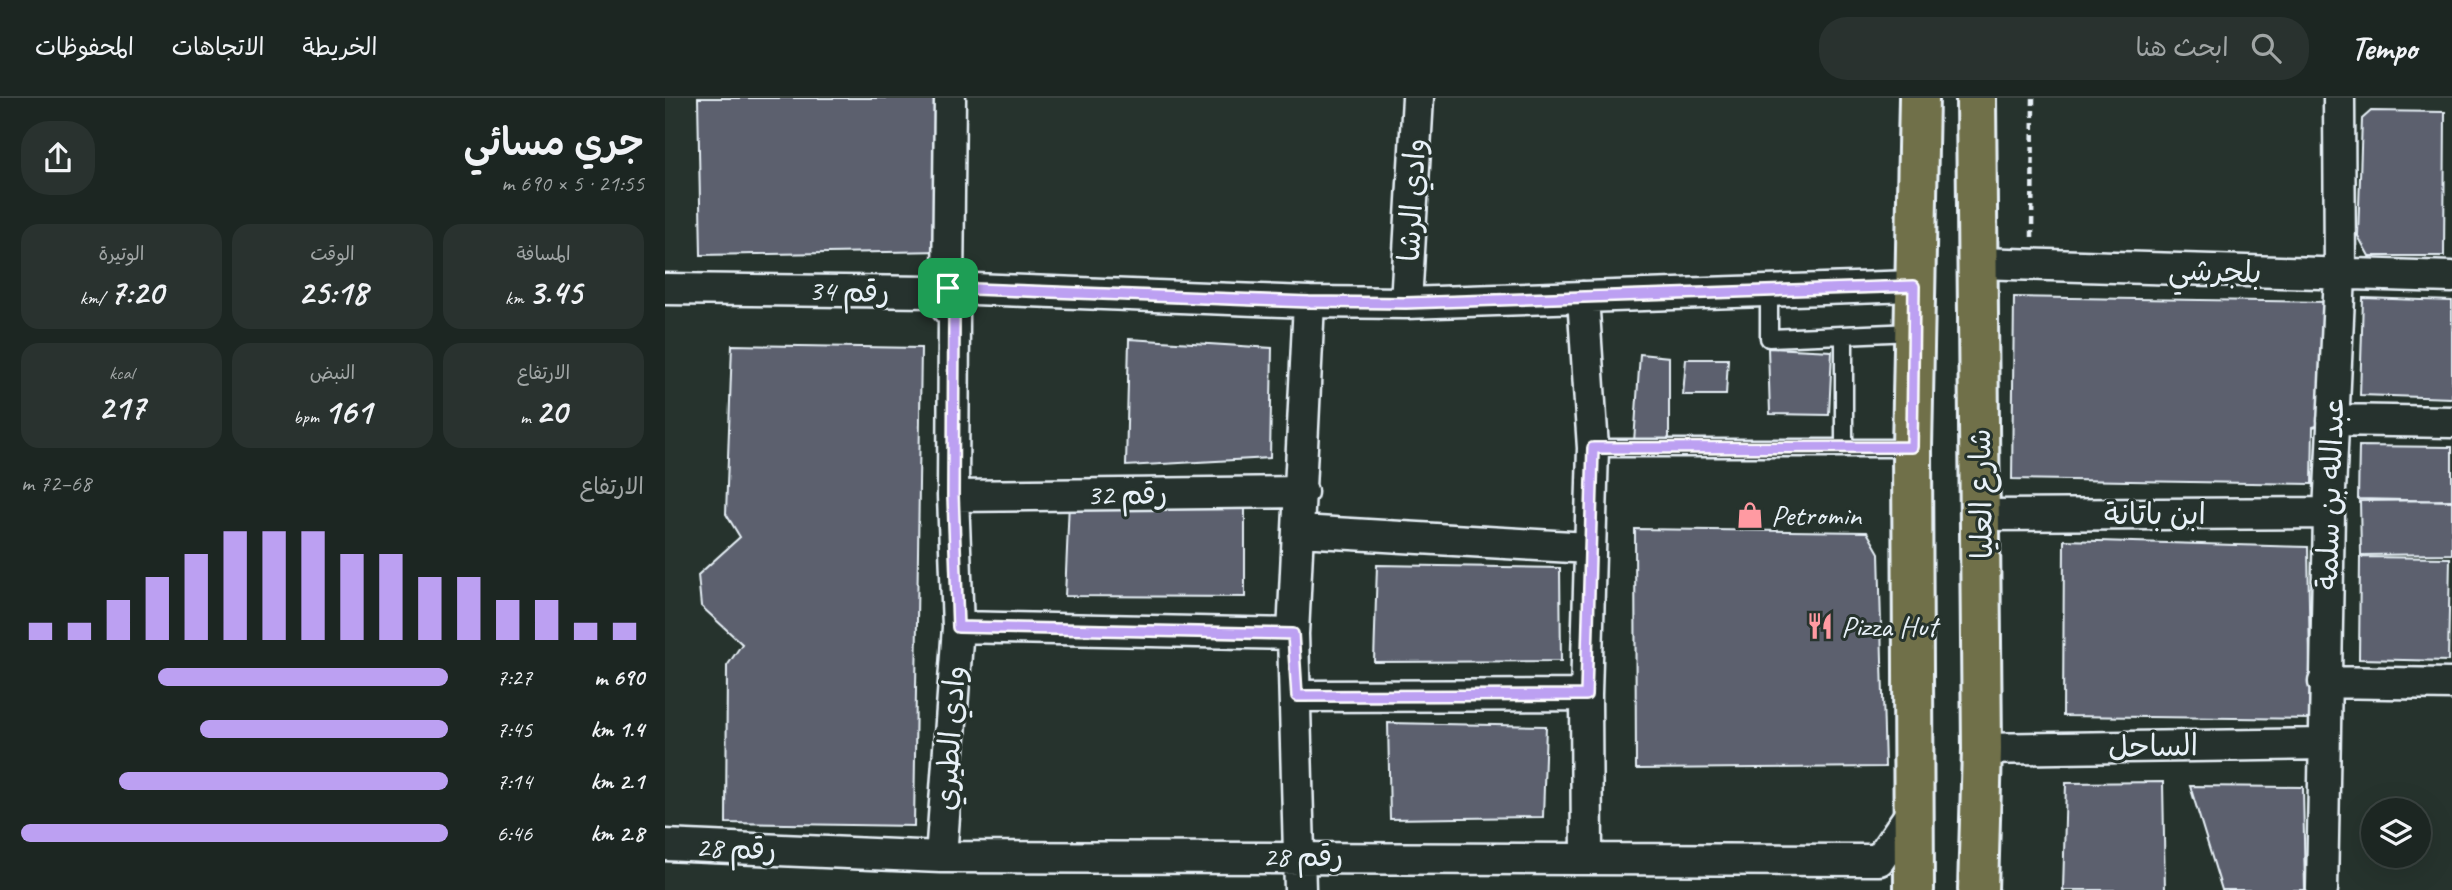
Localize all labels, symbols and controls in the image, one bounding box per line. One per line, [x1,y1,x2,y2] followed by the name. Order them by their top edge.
[1819,17,2309,80] search box
[2351,27,2417,69] text: Tempo
[2247,29,2285,67] icon: search
[2135,31,2229,64] text: ابحث هنا
[35,32,134,62] text: المحفوظات
[172,32,265,62] text: الاتجاهات
[303,32,377,62] text: الخريطة
[464,119,644,166] text: جري مسائي
[21,121,95,195] button: share
[1390,137,1436,263] street label: وادي الرشا
[501,169,644,198] text: 21:55 · 5 × 690 m
[99,242,144,266] text: الوتيرة
[310,242,355,266] text: الوقت
[516,242,571,266] text: المسافة
[2168,250,2262,299] street label: بلجرشي
[918,258,978,318] pin
[929,269,967,307] icon: arrive
[109,270,163,315] text: 7:20
[298,270,367,315] text: 25:18
[528,270,582,315] text: 3.45
[808,271,890,314] street label: رقم 34
[80,286,109,310] text: /km
[505,286,528,310] text: km
[109,361,134,385] text: kcal
[310,361,355,385] text: النبض
[517,361,570,385] text: الارتفاع
[98,385,145,430] text: 217
[324,389,372,434] text: 161
[535,389,567,434] text: 20
[2308,397,2352,591] street label: عبدالله بن سلمة
[293,405,324,429] text: bpm
[520,405,535,429] text: m
[1961,428,2003,560] street label: شارع العليا
[21,469,91,498] text: 68–72 m
[580,472,644,501] text: الارتفاع
[1086,474,1168,517] street label: رقم 32
[2104,495,2206,533] street label: ابن باتانة
[1771,496,1863,534] place label: Petromin
[1735,500,1765,530] shop icon: Petromin
[1841,607,1941,645] place label: Pizza Hut
[1805,611,1835,641] restaurant icon: Pizza Hut
[496,663,532,692] text: 7:27
[594,663,644,692] text: 690 m
[926,664,976,812] street label: وادي الطيري
[496,715,532,744] text: 7:45
[590,715,644,744] text: 1.4 km
[2108,726,2198,766] street label: الساحل
[496,767,532,796] text: 7:14
[590,767,644,796] text: 2.1 km
[2361,798,2431,868] map controls
[2361,798,2431,868] button: layers
[496,819,532,848] text: 6:46
[590,819,644,848] text: 2.8 km
[695,828,777,871] street label: رقم 28
[1262,837,1344,878] street label: رقم 28

